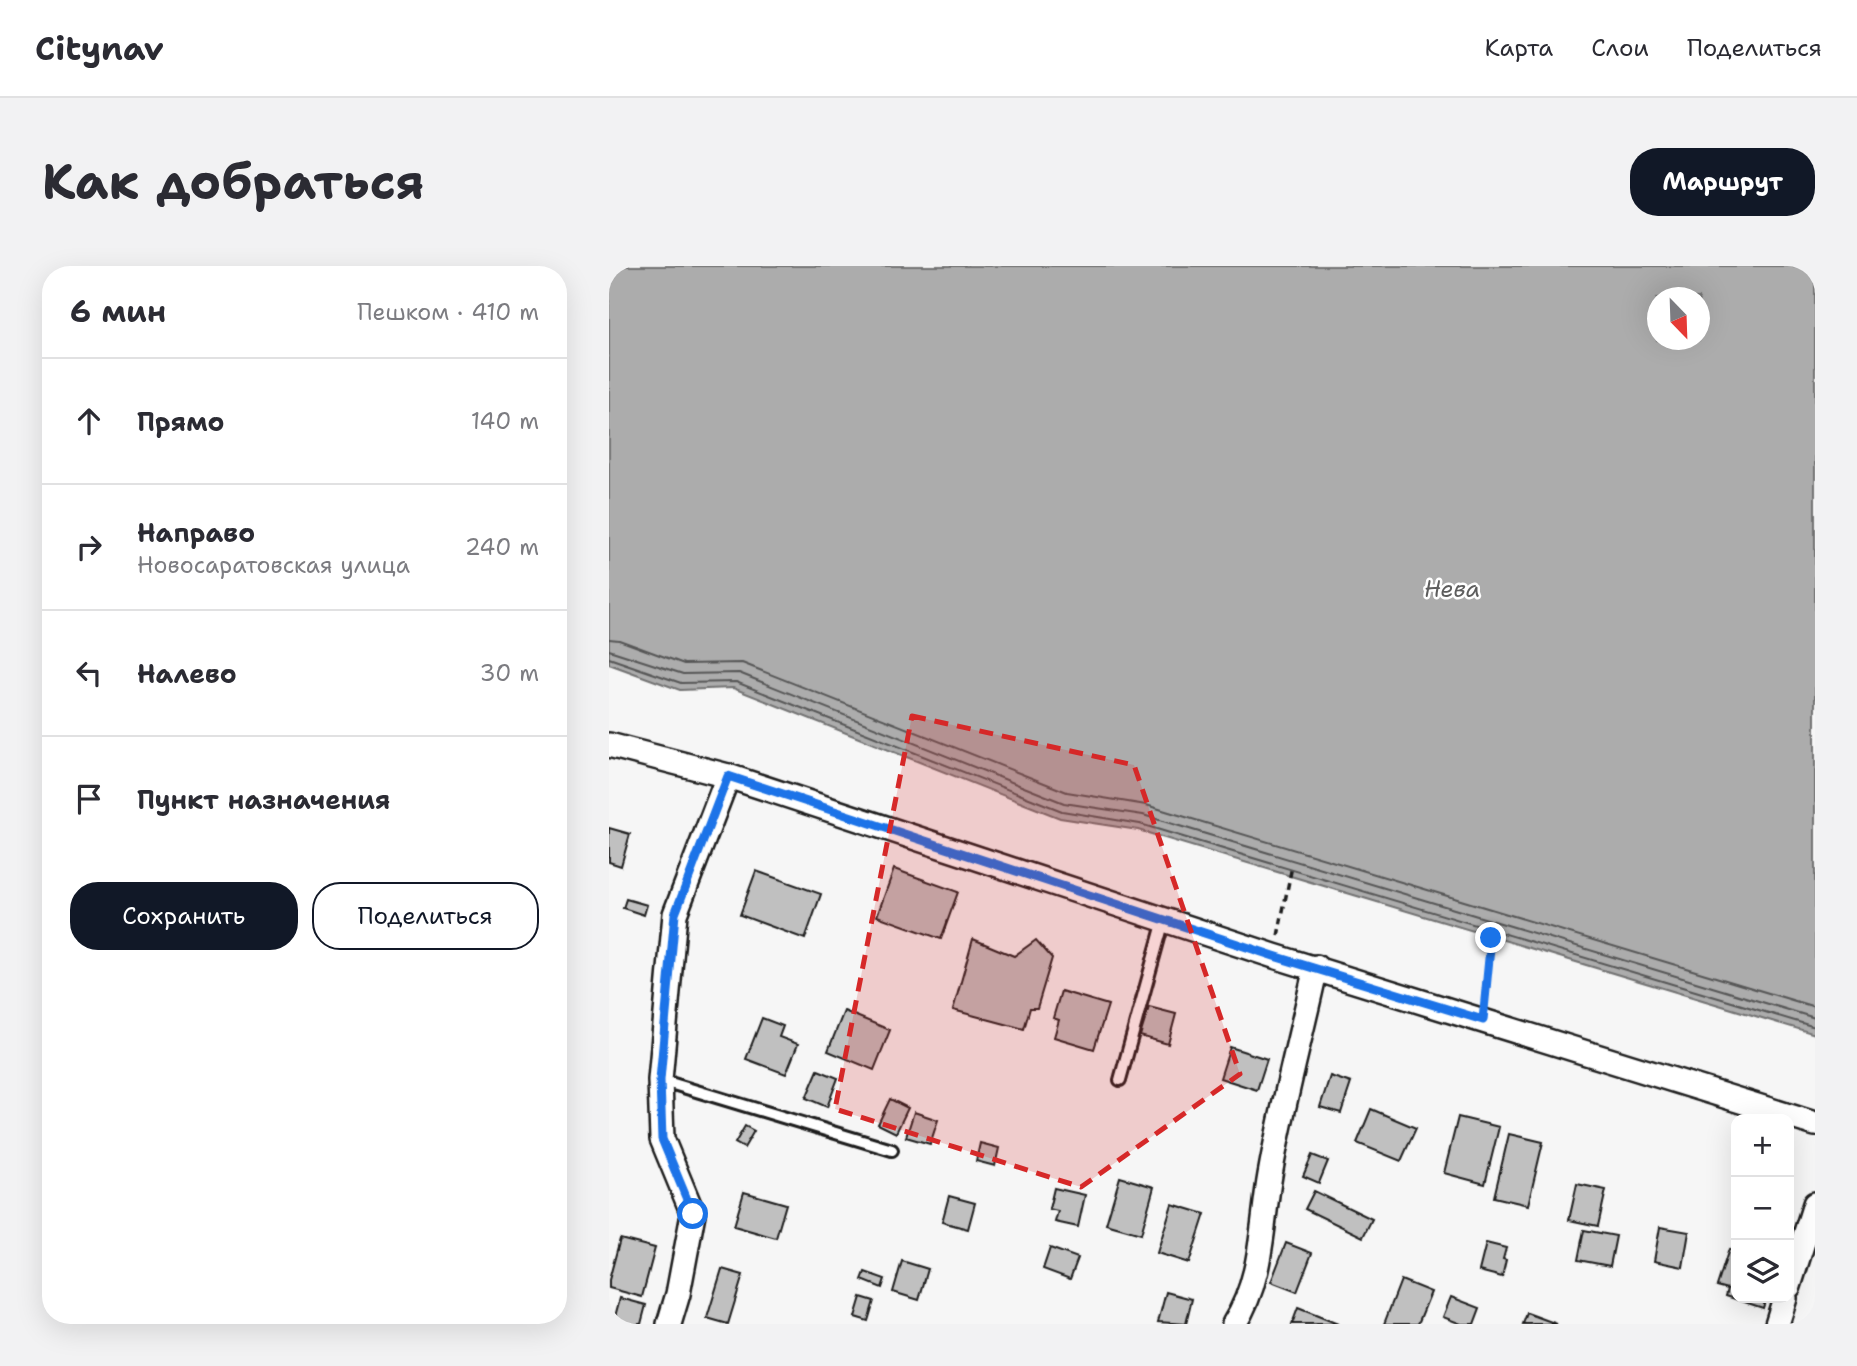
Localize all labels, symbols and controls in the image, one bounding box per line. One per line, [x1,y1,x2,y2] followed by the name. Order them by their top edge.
[35,26,164,71] text: Citynav
[1485,32,1553,64] text: Карта
[1591,32,1649,64] text: Слои
[1687,32,1822,64] text: Поделиться
[1630,148,1815,216] button: Маршрут
[42,149,424,215] text: Как добраться
[1647,287,1710,350] north arrow
[70,291,166,332] text: 6 мин
[357,297,539,327] text: Пешком · 410 m
[70,402,108,440] icon: ahead
[137,404,225,439] text: Прямо
[471,406,539,436] text: 140 m
[137,515,255,550] text: Направо
[70,528,108,566] icon: right
[465,532,539,562] text: 240 m
[137,550,410,580] text: Новосаратовская улица
[1424,574,1480,604] water label: Нева
[70,654,108,692] icon: left
[137,656,237,691] text: Налево
[480,658,539,688] text: 30 m
[70,780,108,818] icon: arrive
[137,782,390,817] text: Пункт назначения
[70,882,298,950] button: Сохранить
[312,882,539,950] button: Поделиться
[1475,922,1506,953] route end
[1731,1114,1794,1303] map controls
[1731,1114,1794,1177] button: +
[1731,1177,1794,1240] button: −
[677,1198,708,1229] route start
[1731,1240,1794,1303] button: layers

